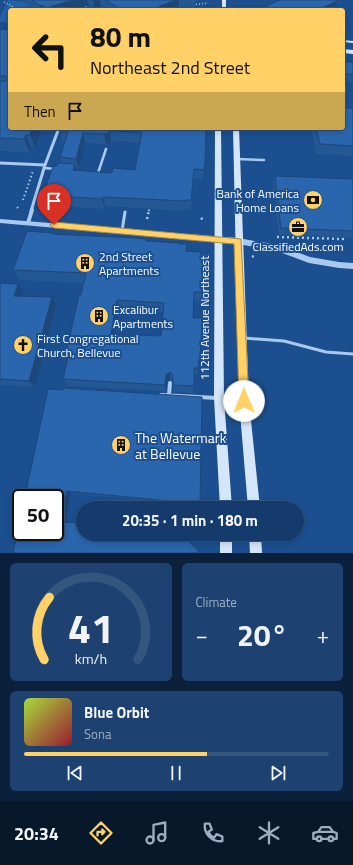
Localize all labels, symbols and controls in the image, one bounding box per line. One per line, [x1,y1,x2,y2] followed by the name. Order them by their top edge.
[90,15,151,58] text: 80 m
[24,24,76,76] icon: left
[90,54,250,81] text: Northeast 2nd Street
[24,100,56,123] text: Then
[64,100,86,122] icon: arrive
[37,184,71,225] pin
[217,184,299,217] place label: Bank of America Home Loans
[302,189,324,211] bank icon: Bank of America Home Loans
[43,190,65,212] icon: arrive
[287,216,309,238] office icon: ClassifiedAds.com
[252,237,344,256] place label: ClassifiedAds.com
[99,247,160,280] place label: 2nd Street Apartments
[74,252,96,274] building icon: 2nd Street Apartments
[195,255,214,380] street label: 112th Avenue Northeast
[113,300,174,333] place label: Excalibur Apartments
[88,305,110,327] building icon: Excalibur Apartments
[37,329,139,362] place label: First Congregational Church, Bellevue
[12,334,34,356] church icon: First Congregational Church, Bellevue
[223,380,265,422] position arrow
[135,427,227,464] place label: The Watermark at Bellevue
[110,434,132,456] building icon: The Watermark at Bellevue
[12,489,64,541] speed limit sign: 50
[122,509,258,532] text: 20:35 · 1 min · 180 m
[196,592,237,612] text: Climate
[67,596,114,659] text: 41
[237,612,287,658] text: 20°
[196,618,208,652] text: −
[317,618,329,652] text: +
[75,648,107,670] text: km/h
[84,701,149,724] text: Blue Orbit
[84,724,111,744] text: Sona
[64,762,86,784] icon: previous
[165,762,187,784] icon: pause
[267,762,289,784] icon: next
[87,819,115,847] icon: directions
[143,819,171,847] icon: music
[199,819,227,847] icon: phone
[255,819,283,847] icon: climate
[311,819,339,847] icon: car
[14,820,59,847] text: 20:34

